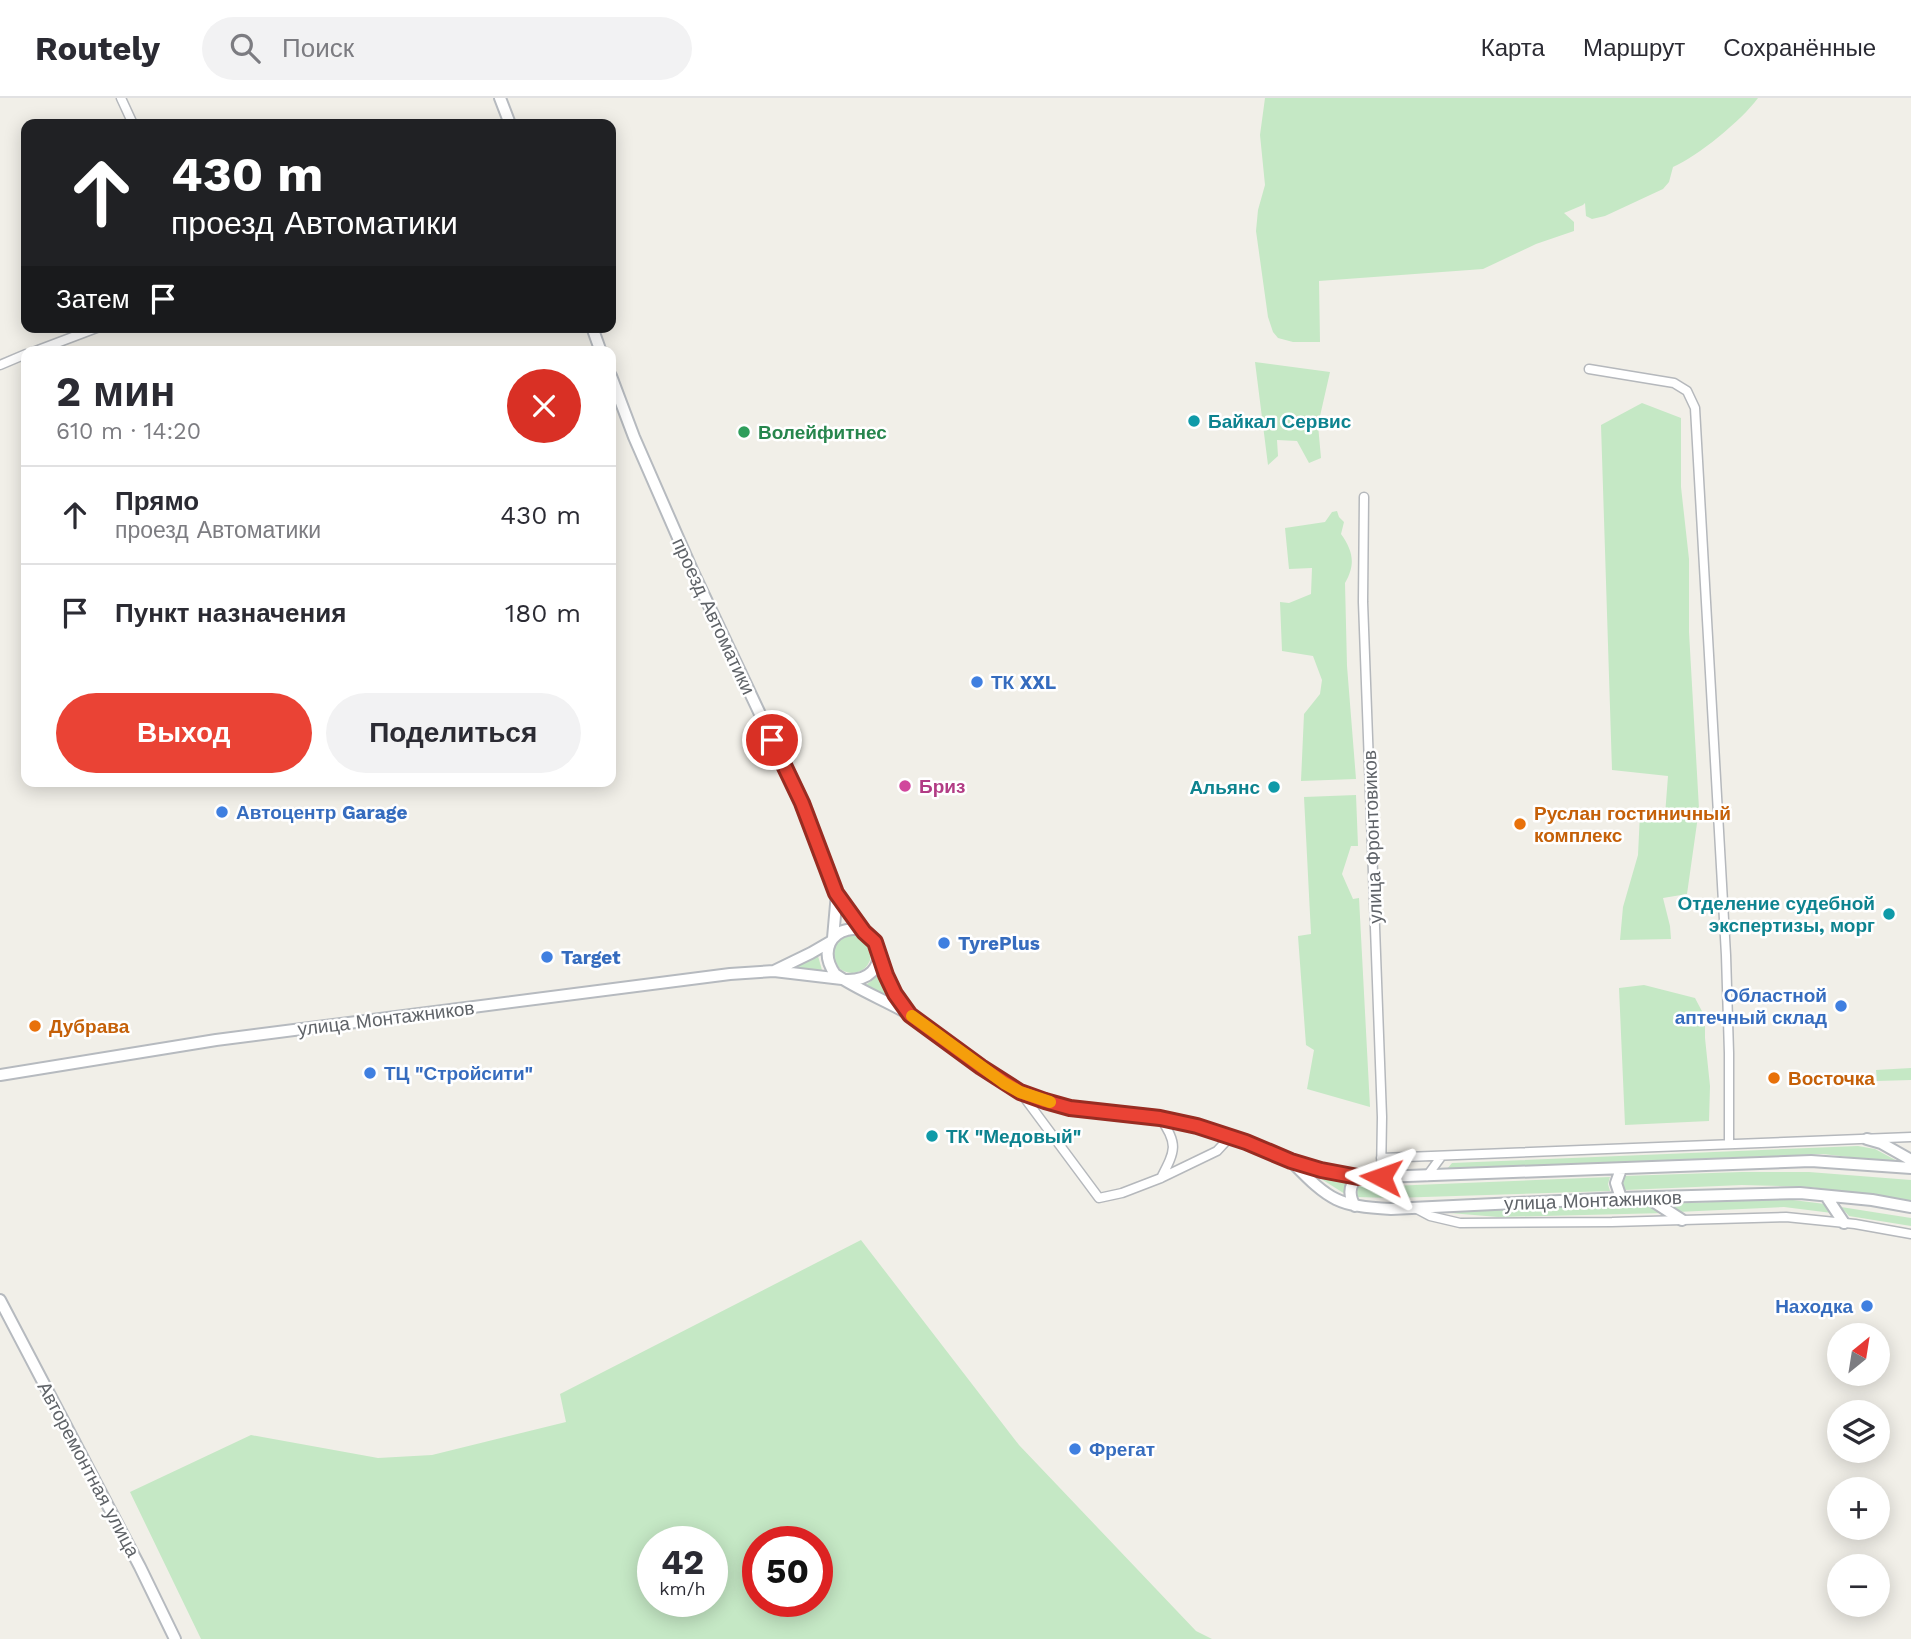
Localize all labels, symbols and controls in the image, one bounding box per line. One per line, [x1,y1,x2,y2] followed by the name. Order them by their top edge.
[202,17,692,80] search box
[35,29,160,68] text: Routely
[226,29,264,67] icon: search
[282,33,354,63] text: Поиск
[1481,34,1545,62] text: Карта
[1583,34,1685,62] text: Маршрут
[1723,34,1876,62] text: Сохранённые
[171,145,323,203] text: 430 m
[56,147,147,238] icon: ahead
[171,204,458,242] text: проезд Автоматики
[144,280,182,318] icon: arrive
[56,284,130,314] text: Затем
[56,367,175,416] text: 2 мин
[507,369,581,443] button: close
[1208,410,1352,433] place label: Байкал Сервис
[1186,413,1202,429] marker: Байкал Сервис
[56,418,201,445] text: 610 m · 14:20
[758,421,887,444] place label: Волейфитнес
[736,424,752,440] marker: Волейфитнес
[115,486,199,516] text: Прямо
[56,496,94,534] icon: ahead
[500,500,581,530] text: 430 m
[115,517,321,544] text: проезд Автоматики
[667,534,760,698] street label: проезд Автоматики
[56,594,94,632] icon: arrive
[115,598,346,628] text: Пункт назначения
[505,598,581,628] text: 180 m
[991,671,1056,694] place label: ТК XXL
[969,674,985,690] marker: ТК XXL
[56,693,312,773] button: Выход
[326,693,581,773] button: Поделиться
[742,710,802,770] pin
[753,721,791,759] icon: arrive
[1358,750,1387,924] street label: улица Фронтовиков
[919,775,965,798] place label: Бриз
[1189,776,1260,799] place label: Альянс
[897,778,913,794] marker: Бриз
[1266,779,1282,795] marker: Альянс
[236,801,407,824] place label: Автоцентр Garage
[1534,802,1731,847] place label: Руслан гостиничный комплекс
[214,804,230,820] marker: Автоцентр Garage
[1512,816,1528,832] marker: Руслан гостиничный комплекс
[1677,892,1875,937] place label: Отделение судебной экспертизы, морг
[1881,906,1897,922] marker: Отделение судебной экспертизы, морг
[958,932,1040,955] place label: TyrePlus
[936,935,952,951] marker: TyrePlus
[561,946,621,969] place label: Target
[539,949,555,965] marker: Target
[1675,984,1827,1029] place label: Областной аптечный склад
[296,996,476,1041] street label: улица Монтажников
[1833,998,1849,1014] marker: Областной аптечный склад
[49,1015,130,1038] place label: Дубрава
[27,1018,43,1034] marker: Дубрава
[384,1062,533,1085] place label: ТЦ "Стройсити"
[362,1065,378,1081] marker: ТЦ "Стройсити"
[1788,1067,1875,1090] place label: Восточка
[1766,1070,1782,1086] marker: Восточка
[946,1125,1081,1148] place label: ТК "Медовый"
[924,1128,940,1144] marker: ТК "Медовый"
[1344,1140,1418,1214] position arrow
[1504,1186,1682,1215] street label: улица Монтажников
[1775,1295,1853,1318] place label: Находка
[1859,1298,1875,1314] marker: Находка
[1827,1323,1890,1386] north arrow
[1827,1323,1890,1617] map controls
[33,1378,145,1561] street label: Авторемонтная улица
[1827,1400,1890,1463] button: layers
[1089,1438,1155,1461] place label: Фрегат
[1067,1441,1083,1457] marker: Фрегат
[1827,1477,1890,1540] button: +
[742,1526,833,1617] speed limit sign: 50
[661,1541,704,1583] text: 42
[1827,1554,1890,1617] button: −
[659,1578,706,1599] text: km/h

